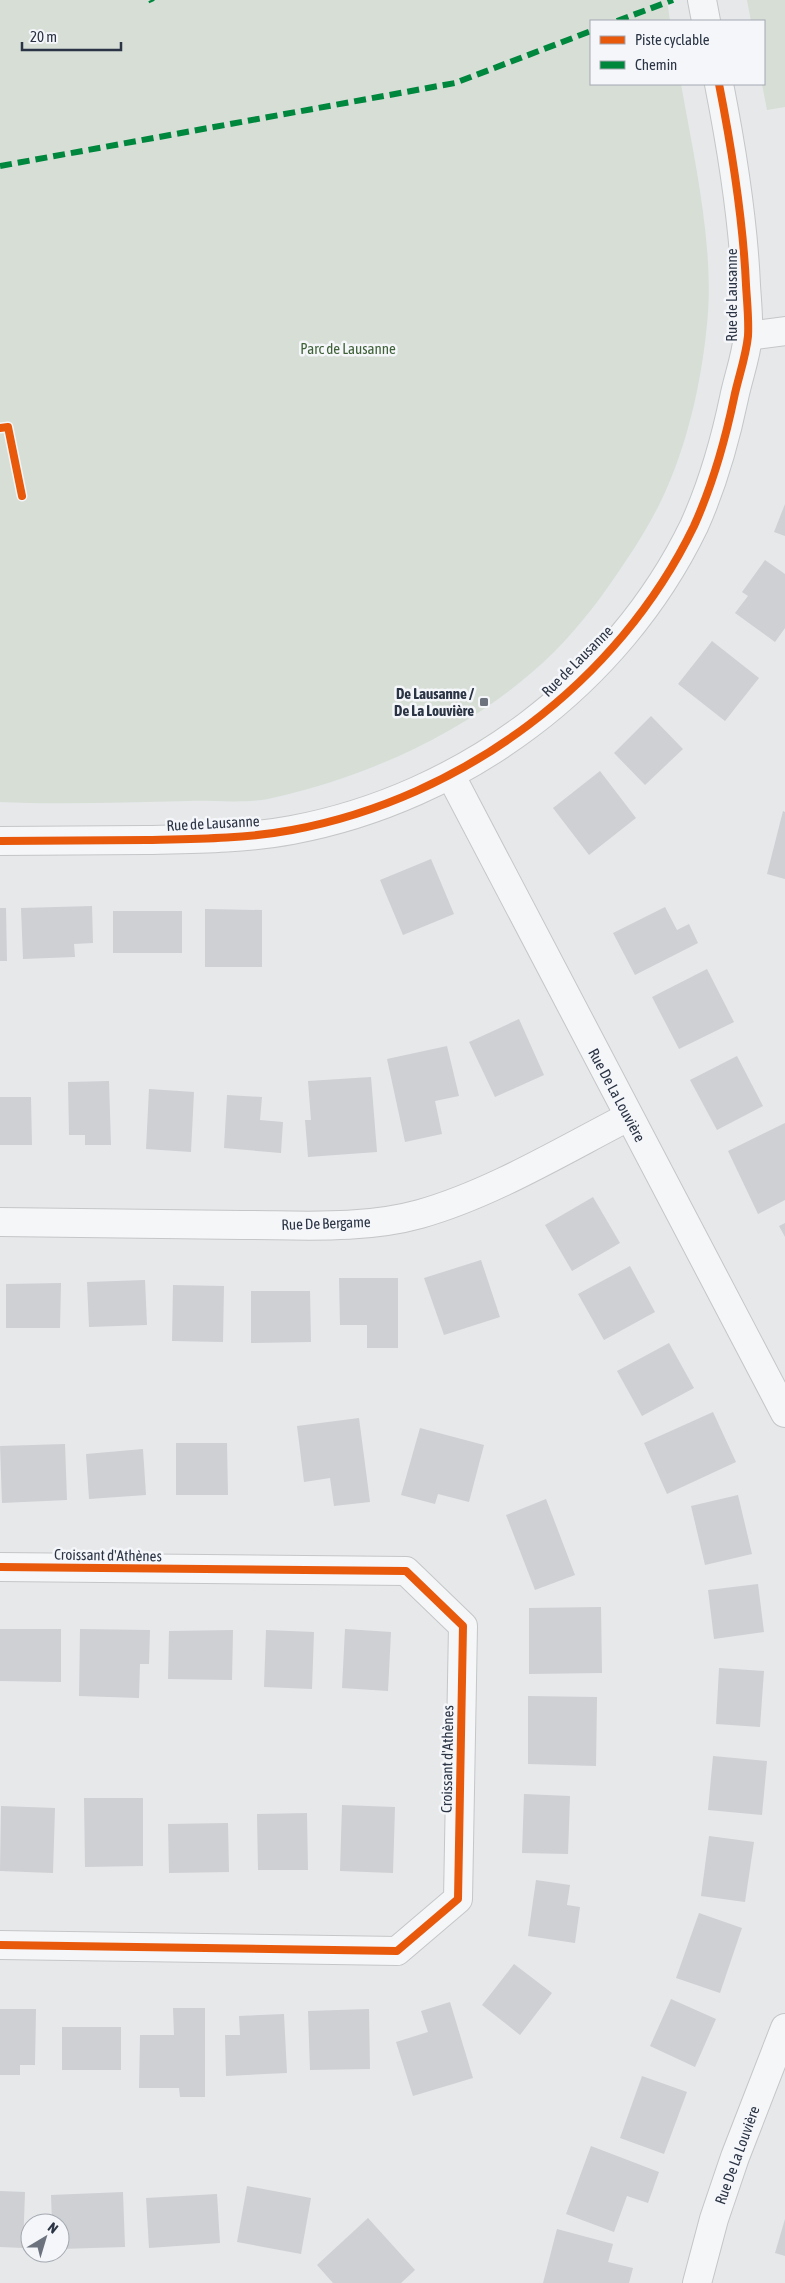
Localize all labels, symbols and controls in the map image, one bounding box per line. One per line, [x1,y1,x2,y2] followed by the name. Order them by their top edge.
[22,20,121,52] scale bar
[590,20,765,85] legend
[30,28,57,45] text: 20 m
[635,31,710,48] text: Piste cyclable
[635,56,677,73] text: Chemin
[723,248,740,342] street label: Rue de Lausanne
[300,340,396,357] park label: Parc de Lausanne
[538,622,616,700] street label: Rue de Lausanne
[394,685,475,719] place label: De Lausanne / De La Louvière
[478,696,490,708] marker: De Lausanne / De La Louvière
[166,812,260,834] street label: Rue de Lausanne
[585,1045,649,1145] street label: Rue De La Louvière
[281,1213,371,1233] street label: Rue De Bergame
[54,1546,162,1564] street label: Croissant d'Athènes
[438,1705,456,1813] street label: Croissant d'Athènes
[711,2103,763,2207] street label: Rue De La Louvière
[20,2213,70,2263] north arrow
[45,2219,61,2237] text: N

